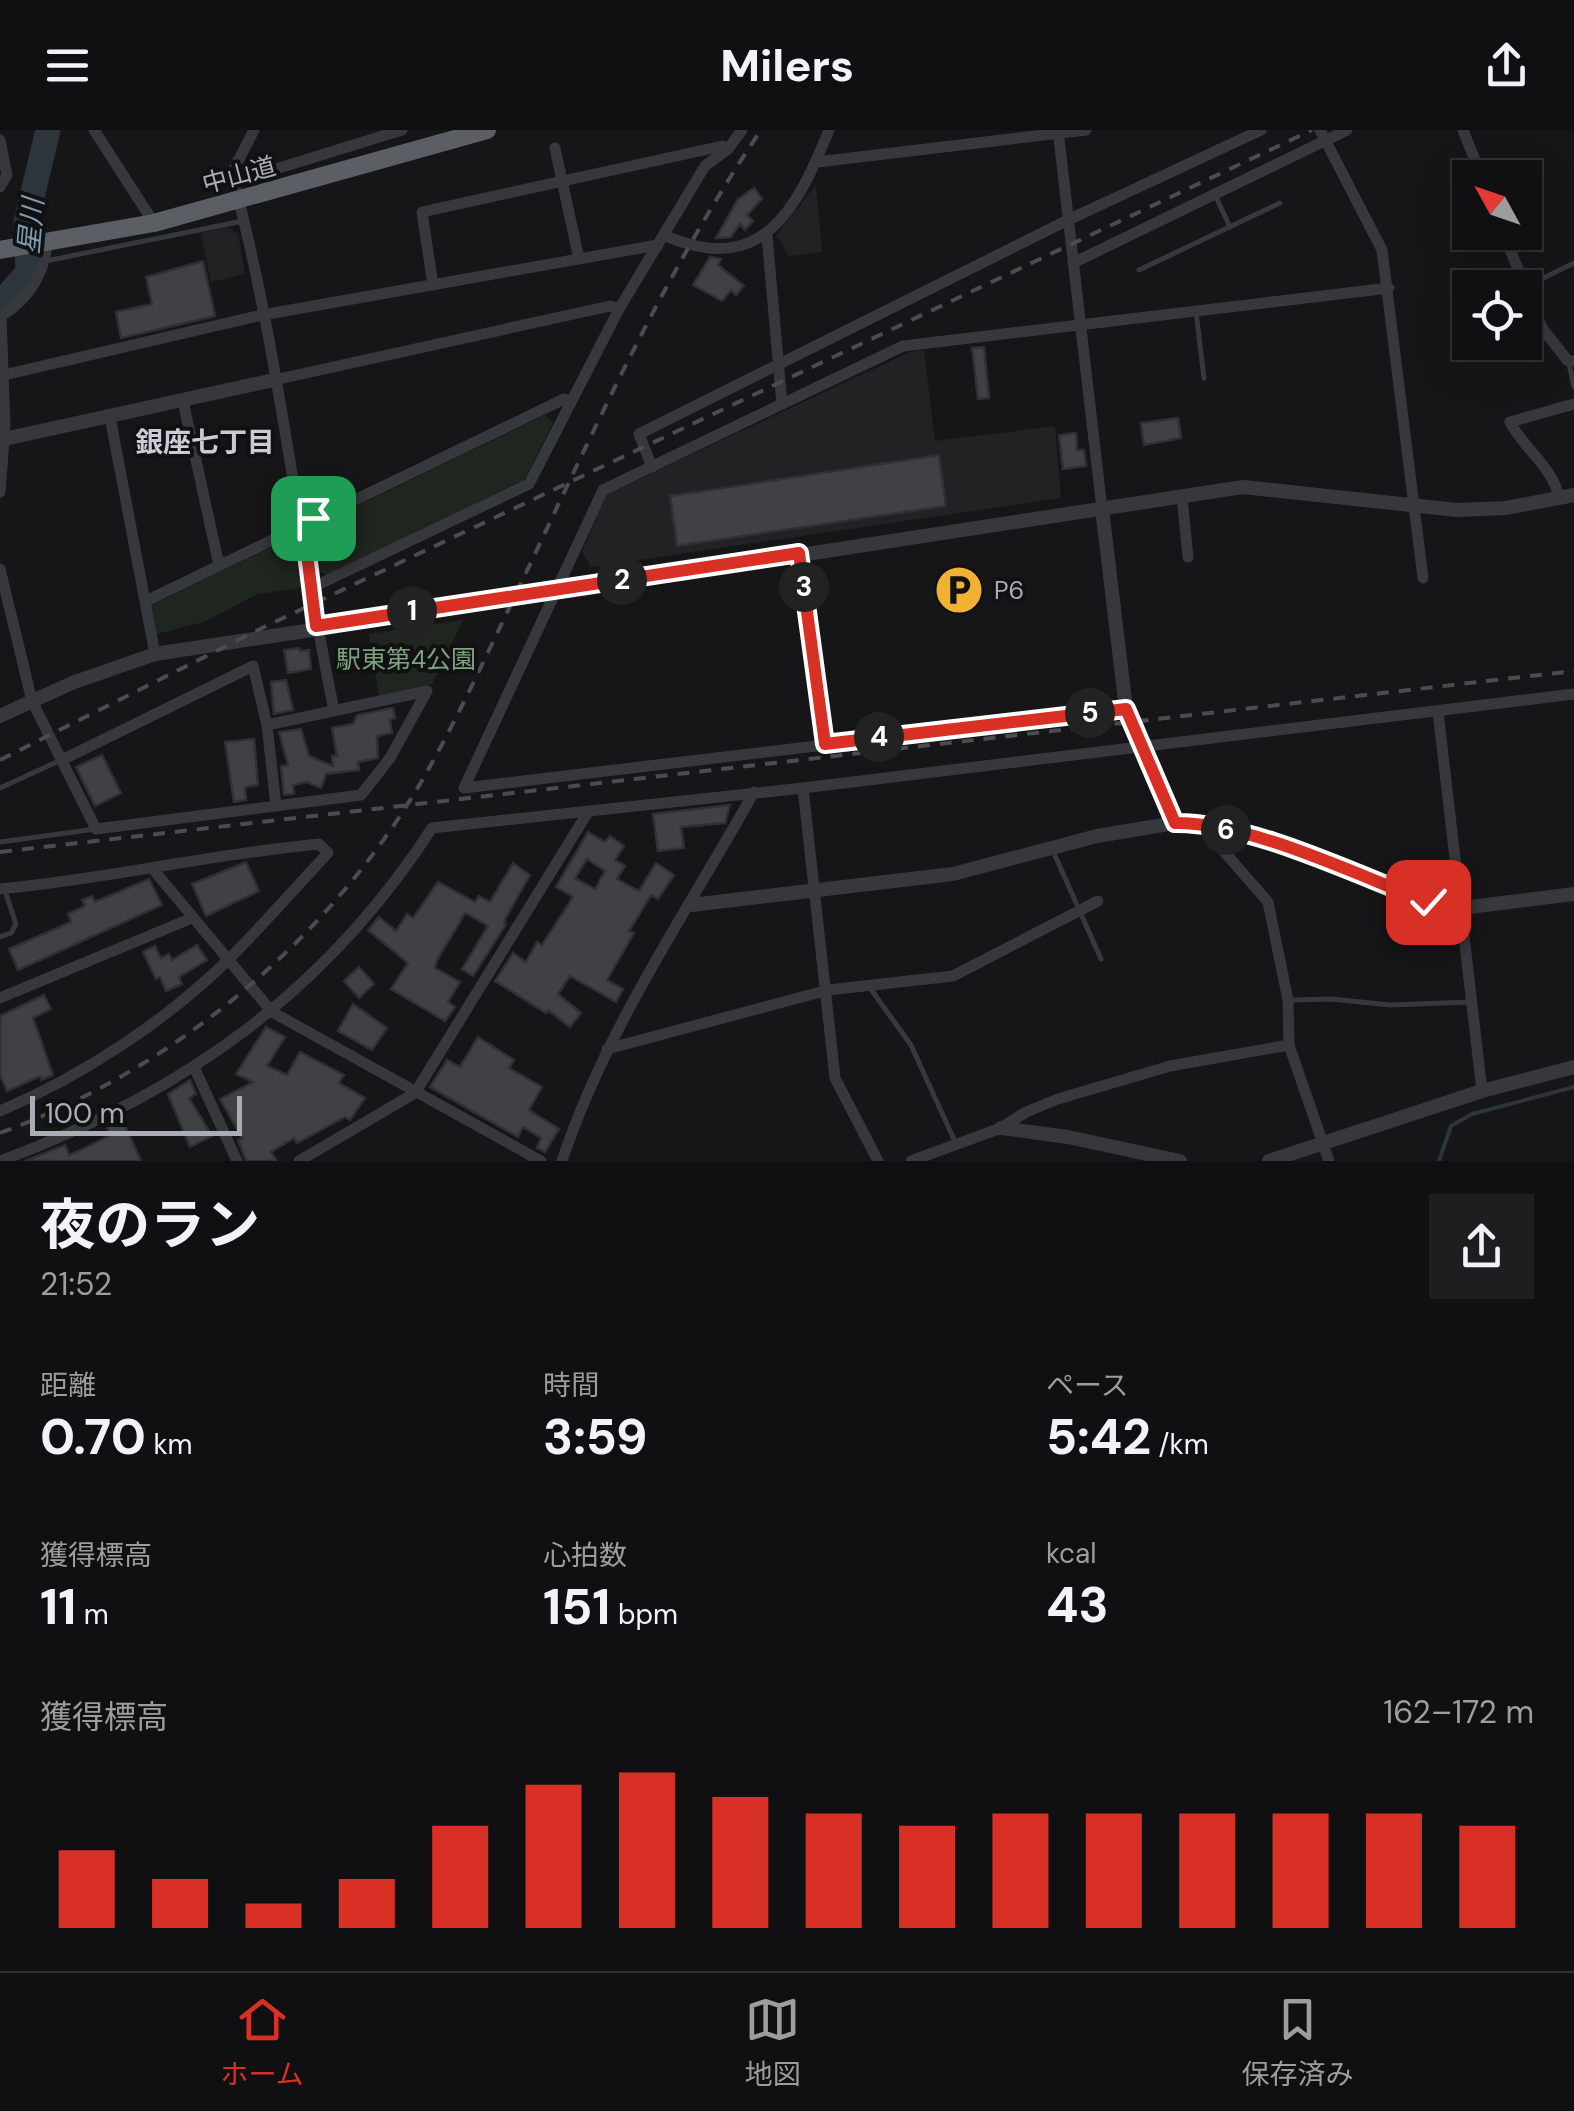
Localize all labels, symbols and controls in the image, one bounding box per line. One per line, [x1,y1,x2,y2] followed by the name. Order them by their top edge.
[720,36,854,95] text: Milers
[40,38,95,93] icon: menu
[1479,38,1534,93] icon: share
[198,149,280,201] street label: 中山道
[1452,160,1542,250] north arrow
[1452,160,1542,360] map controls
[10,194,52,256] water label: 星川
[1452,270,1542,360] button: locate
[135,424,275,461] district label: 銀座七丁目
[271,476,356,561] pin
[286,491,341,546] icon: arrive
[597,555,647,605] pin: 2
[614,561,630,598] text: 2
[779,562,829,612] pin: 3
[933,564,985,616] parking icon: P6
[796,568,812,605] text: 3
[994,574,1024,607] place label: P6
[387,586,437,636] pin: 1
[407,592,417,629] text: 1
[336,643,476,676] park label: 駅東第4公園
[1065,688,1115,738] pin: 5
[1081,694,1099,731] text: 5
[854,712,904,762] pin: 4
[870,718,888,755] text: 4
[1201,805,1251,855] pin: 6
[1217,811,1235,848] text: 6
[1386,860,1471,945] pin
[1401,875,1456,930] icon: check
[30,1091,242,1136] scale bar
[45,1095,124,1132] text: 100 m
[40,1189,260,1261] text: 夜のラン
[1429,1194,1534,1299] button: share
[40,1263,112,1305] text: 21:52
[40,1367,96,1404] text: 距離
[543,1367,599,1404] text: 時間
[1046,1367,1129,1404] text: ペース
[40,1404,146,1470] text: 0.70
[543,1404,648,1470] text: 3:59
[1046,1404,1151,1470] text: 5:42
[146,1426,193,1463] text: km
[1151,1426,1209,1463] text: /km
[1046,1535,1097,1572] text: kcal
[40,1537,152,1574] text: 獲得標高
[543,1537,627,1574] text: 心拍数
[1046,1572,1109,1638] text: 43
[40,1574,76,1640] text: 11
[543,1574,611,1640] text: 151
[76,1596,109,1633] text: m
[611,1596,678,1633] text: bpm
[1383,1691,1534,1733] text: 162–172 m
[40,1696,168,1738] text: 獲得標高
[220,1992,304,2093] tab: ホーム
[745,1992,801,2093] tab: 地図
[1241,1992,1354,2093] tab: 保存済み

